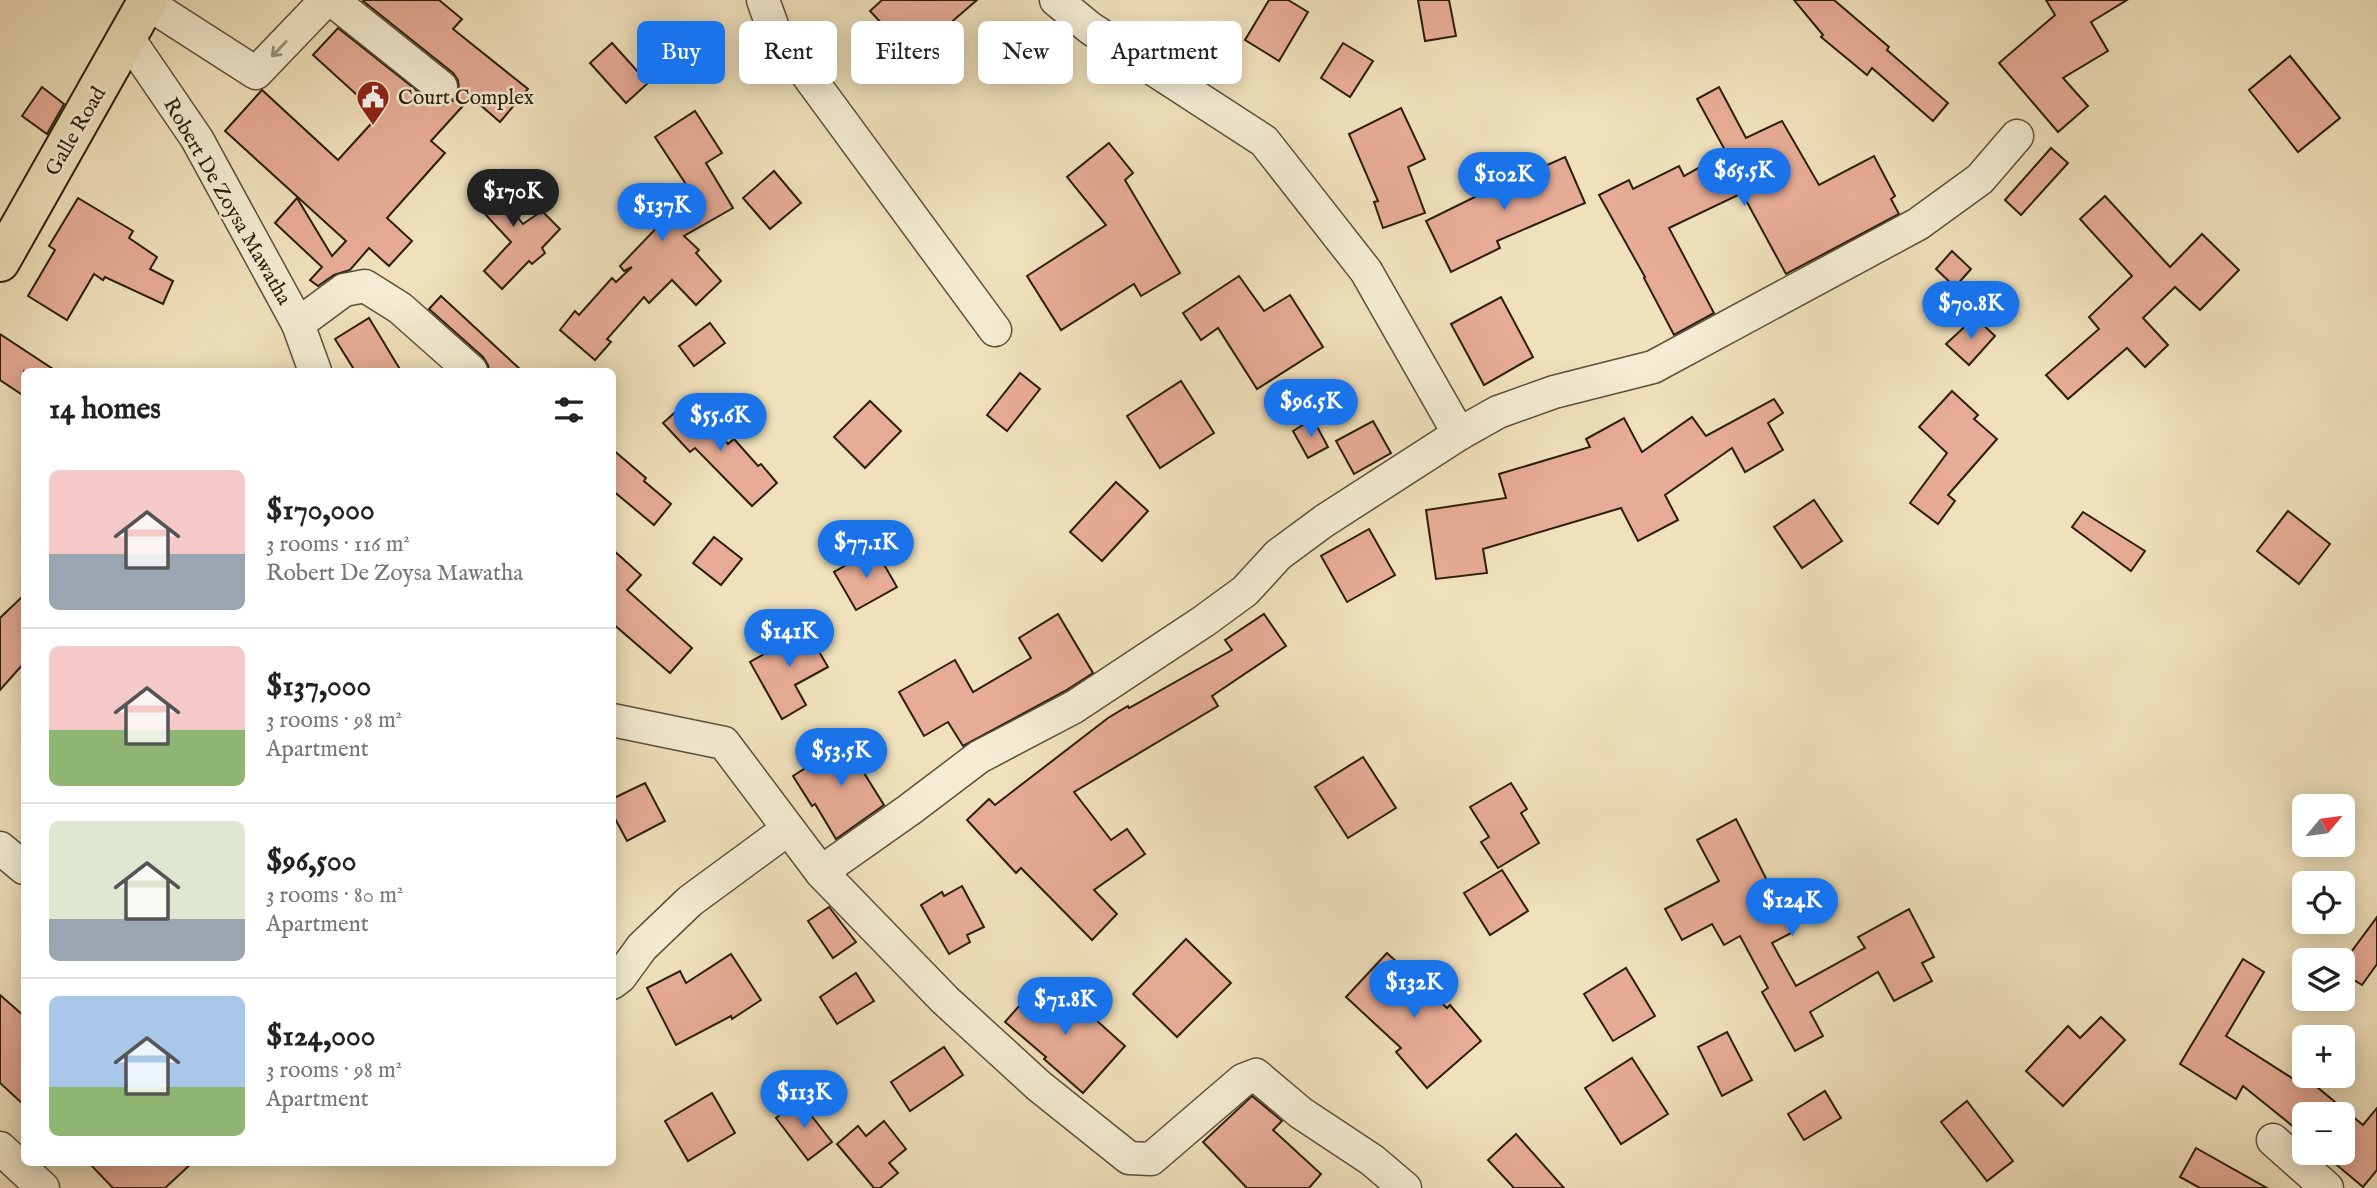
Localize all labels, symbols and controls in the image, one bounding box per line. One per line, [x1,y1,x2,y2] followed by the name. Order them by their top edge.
[637,21,725,84] chip: Buy
[739,21,837,84] chip: Rent
[851,21,964,84] chip: Filters
[978,21,1073,84] chip: New
[1087,21,1242,84] chip: Apartment
[270,40,287,57] one-way arrow
[354,78,392,127] public building icon: Court Complex
[40,81,113,181] street label: Galle Road
[398,85,534,112] place label: Court Complex
[156,93,298,311] street label: Robert De Zoysa Mawatha
[1687,148,1801,208] pin: $65.5K
[1455,152,1553,212] pin: $102K
[1714,156,1774,185] text: $65.5K
[1474,160,1534,189] text: $102K
[464,170,562,229] pin: $170K
[483,177,543,206] text: $170K
[613,184,711,243] pin: $137K
[633,191,691,220] text: $137K
[1914,282,2028,341] pin: $70.8K
[1938,289,2004,318] text: $70.8K
[1254,380,1368,439] pin: $96.5K
[1280,387,1342,416] text: $96.5K
[49,391,161,429] text: 14 homes
[550,391,588,429] icon: filters
[663,393,777,453] pin: $55.6K
[690,401,750,430] text: $55.6K
[266,492,375,530] text: $170,000
[105,498,189,582] icon: home
[809,520,923,580] pin: $77.1K
[834,528,898,557] text: $77.1K
[266,530,410,559] text: 3 rooms · 116 m²
[266,559,523,588] text: Robert De Zoysa Mawatha
[740,610,838,669] pin: $141K
[760,617,818,646] text: $141K
[266,668,371,706] text: $137,000
[105,674,189,758] icon: home
[266,706,402,735] text: 3 rooms · 98 m²
[784,728,898,788] pin: $53.5K
[266,735,369,764] text: Apartment
[811,736,871,765] text: $53.5K
[2292,794,2356,858] north arrow
[2292,794,2355,1165] map controls
[266,843,357,881] text: $96,500
[105,849,189,933] icon: home
[2292,871,2355,934] button: locate
[1743,878,1841,938] pin: $124K
[266,881,403,910] text: 3 rooms · 80 m²
[1762,886,1822,915] text: $124K
[266,910,369,939] text: Apartment
[2292,948,2355,1011] button: layers
[1365,960,1463,1020] pin: $132K
[1385,968,1443,997] text: $132K
[1008,978,1122,1037] pin: $71.8K
[1034,985,1096,1014] text: $71.8K
[266,1018,376,1056] text: $124,000
[105,1024,189,1108] icon: home
[2292,1025,2355,1088] button: +
[266,1056,402,1085] text: 3 rooms · 98 m²
[755,1070,853,1130] pin: $113K
[776,1078,832,1107] text: $113K
[266,1085,369,1114] text: Apartment
[2292,1102,2355,1165] button: −

